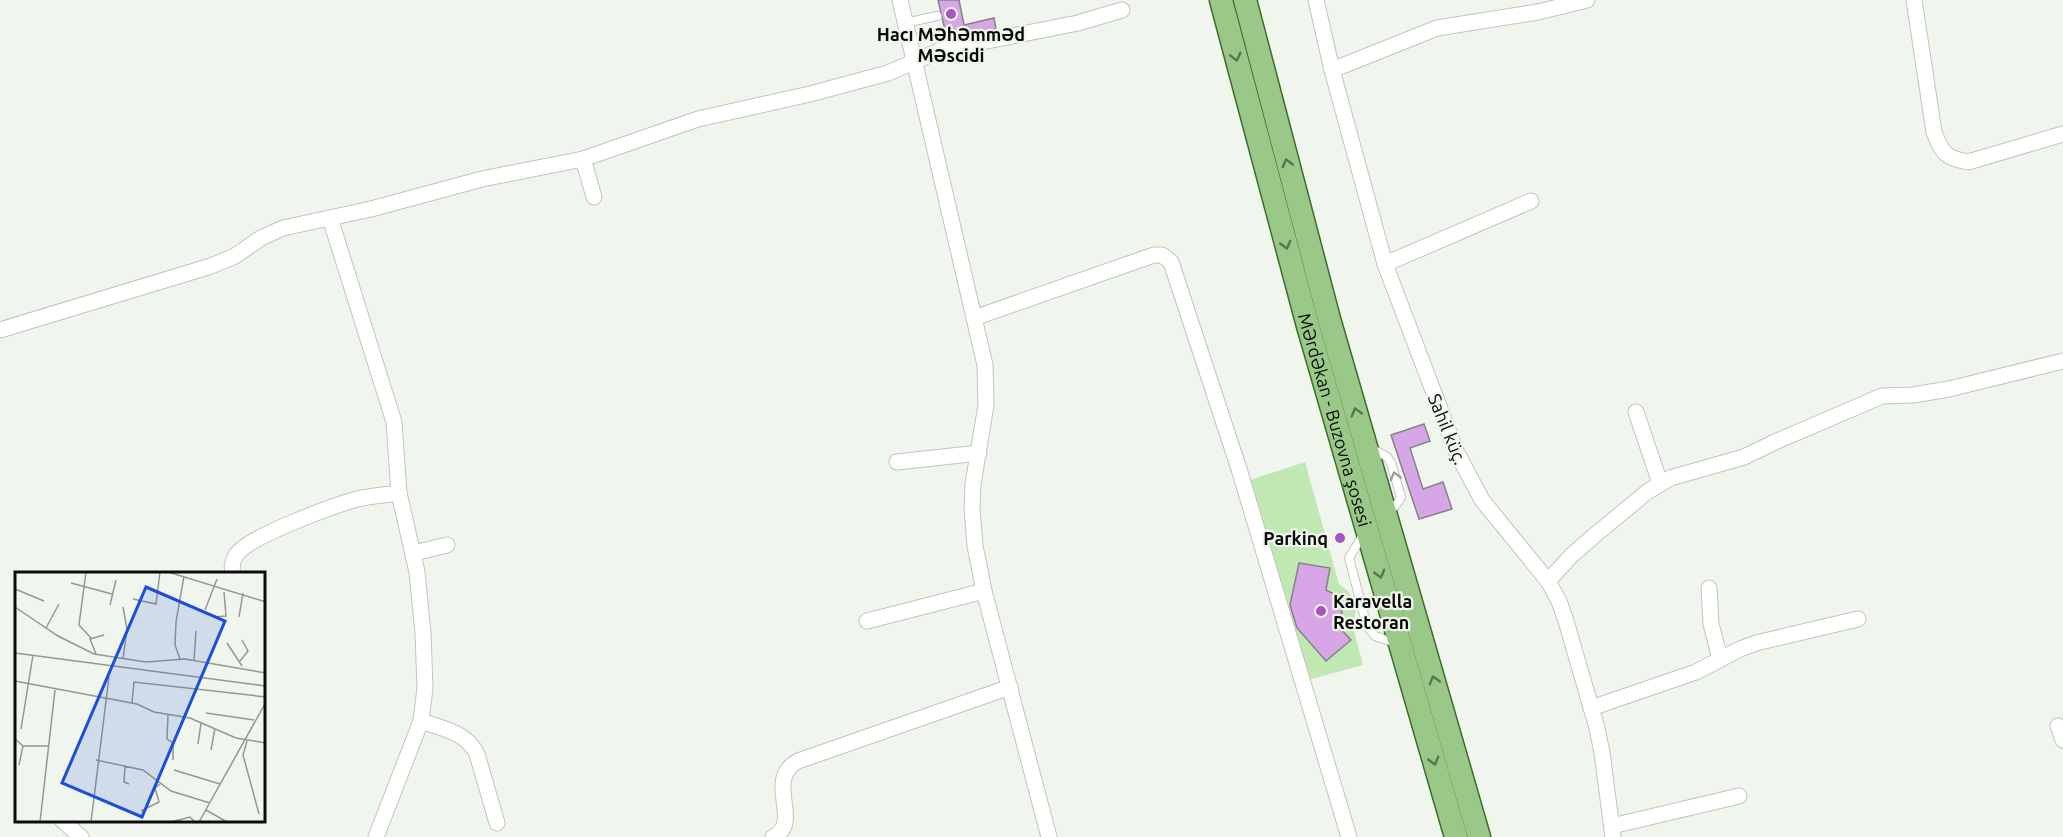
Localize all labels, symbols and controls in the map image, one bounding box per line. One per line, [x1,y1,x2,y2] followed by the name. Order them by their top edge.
[944,7,958,21] marker: Hacı Məhəmməd Məscidi
[877,24,1025,65] place label: Hacı Məhəmməd Məscidi
[1228,51,1241,61] one-way arrow
[1282,158,1294,169] one-way arrow
[1279,239,1291,250] one-way arrow
[1295,311,1376,529] street label: Mərdəkan - Buzovna şosesi
[1425,391,1471,467] street label: Sahil küç.
[1351,407,1363,418] one-way arrow
[1390,471,1402,482] one-way arrow
[1263,528,1328,548] place label: Parkinq
[1333,531,1347,545] marker: Parkinq
[1373,568,1385,579] one-way arrow
[15,572,266,822] inset map
[1333,591,1412,632] place label: Karavella Restoran
[1314,604,1328,618] marker: Karavella Restoran
[1429,675,1441,686] one-way arrow
[1427,755,1439,766] one-way arrow

